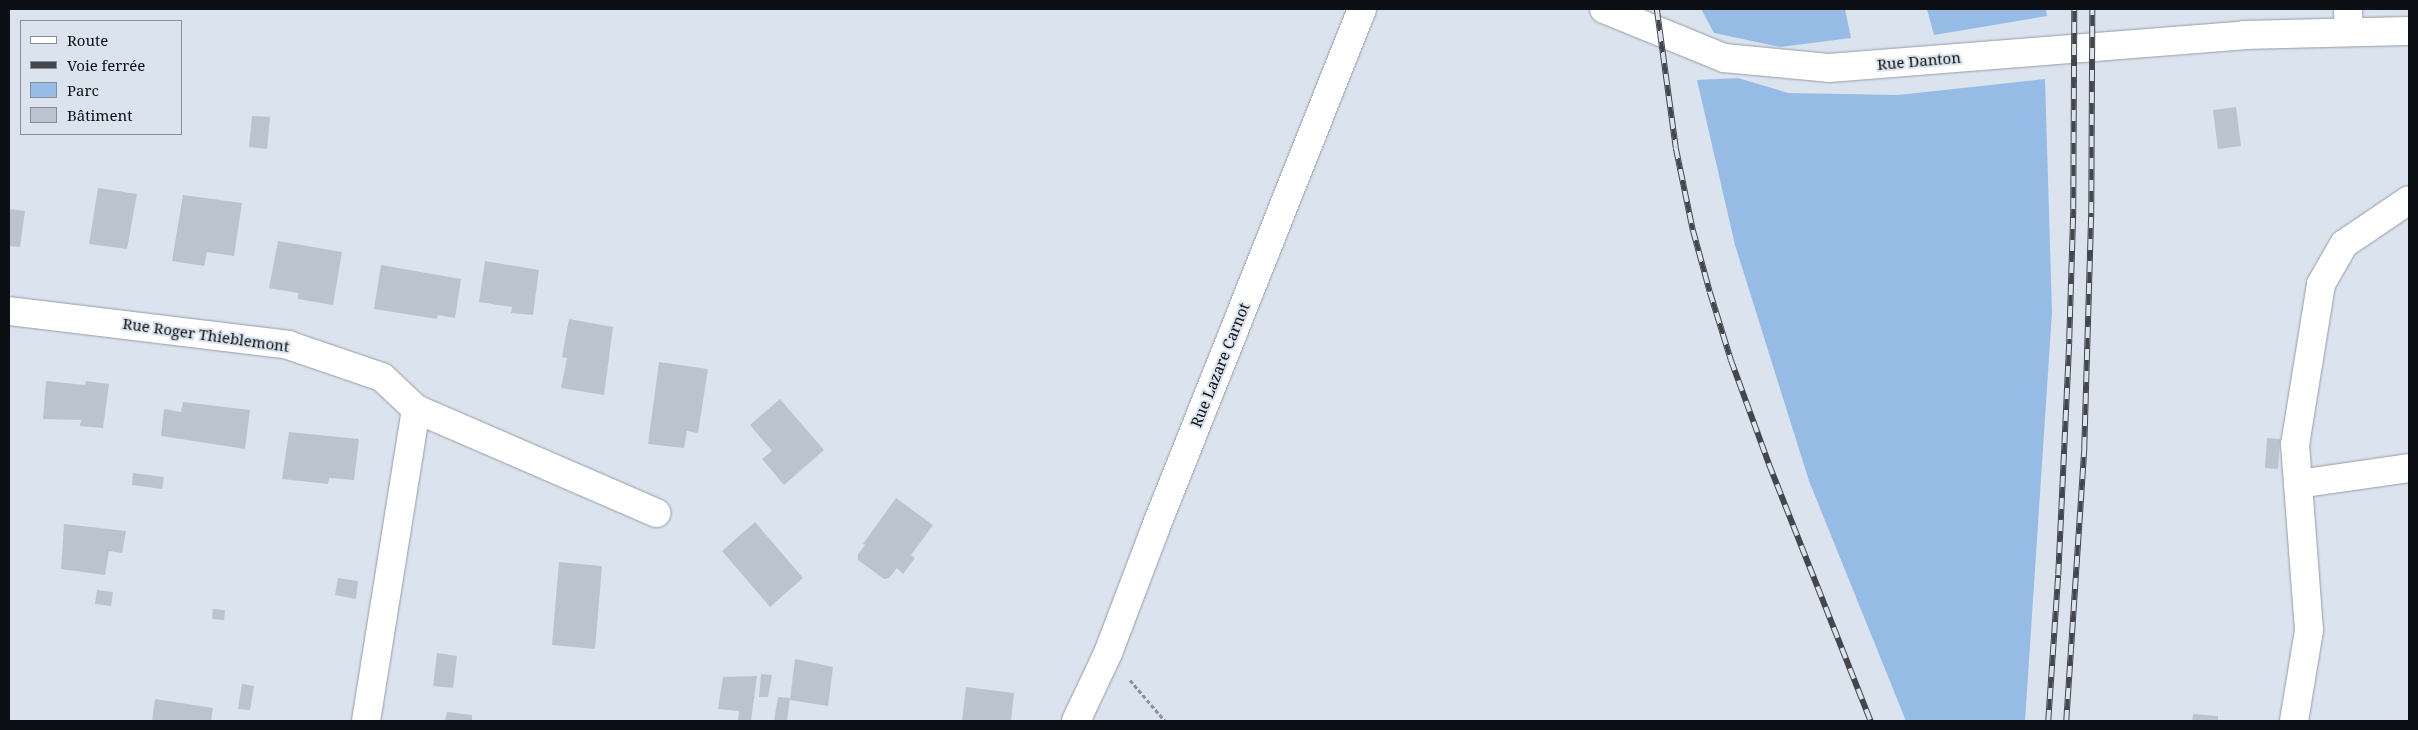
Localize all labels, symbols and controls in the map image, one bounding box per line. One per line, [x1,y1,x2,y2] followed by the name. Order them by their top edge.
[20,20,182,135] legend
[67,30,108,50] text: Route
[1876,48,1962,74] street label: Rue Danton
[67,55,145,75] text: Voie ferrée
[67,80,99,100] text: Parc
[67,105,133,125] text: Bâtiment
[1187,300,1253,430] street label: Rue Lazare Carnot
[122,314,290,356] street label: Rue Roger Thieblemont

